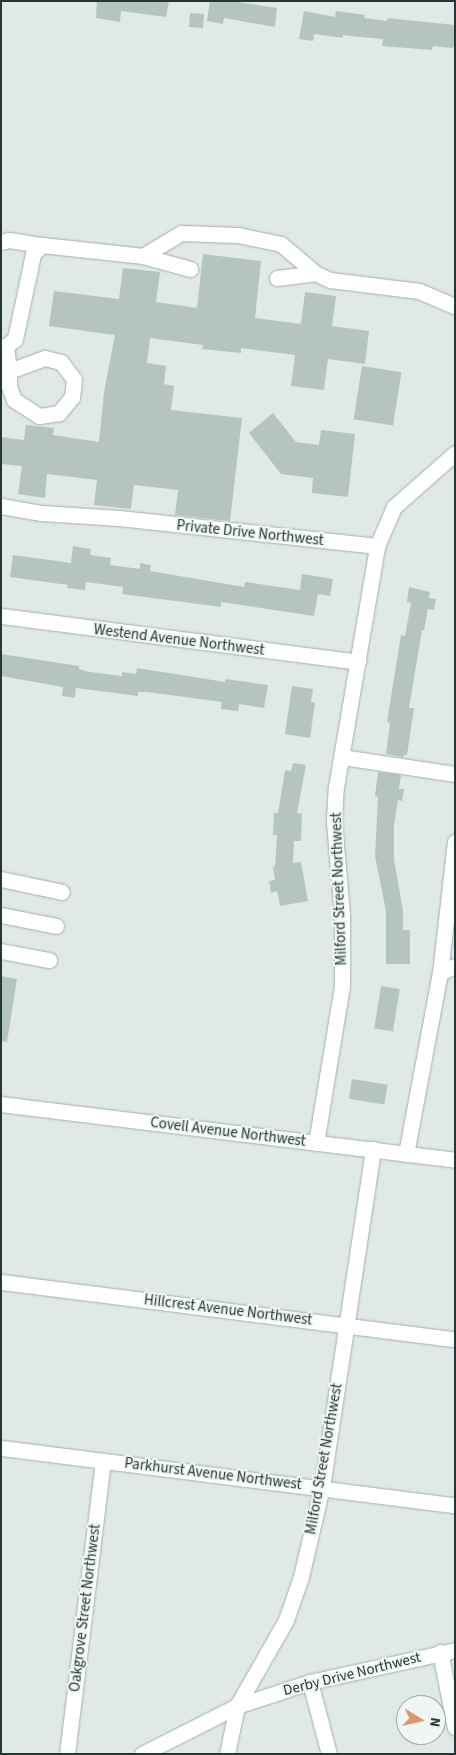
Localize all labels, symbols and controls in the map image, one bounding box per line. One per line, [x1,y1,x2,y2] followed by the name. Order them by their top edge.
[176,516,324,550] street label: Private Drive Northwest
[93,621,265,659] street label: Westend Avenue Northwest
[327,812,351,966] street label: Milford Street Northwest
[149,1114,307,1150] street label: Covell Avenue Northwest
[143,1291,313,1329] street label: Hillcrest Avenue Northwest
[302,1382,346,1536] street label: Milford Street Northwest
[123,1454,303,1494] street label: Parkhurst Avenue Northwest
[66,1523,104,1693] street label: Oakgrove Street Northwest
[281,1648,423,1700] street label: Derby Drive Northwest
[396,1695,446,1745] north arrow
[424,1716,445,1728] text: N

